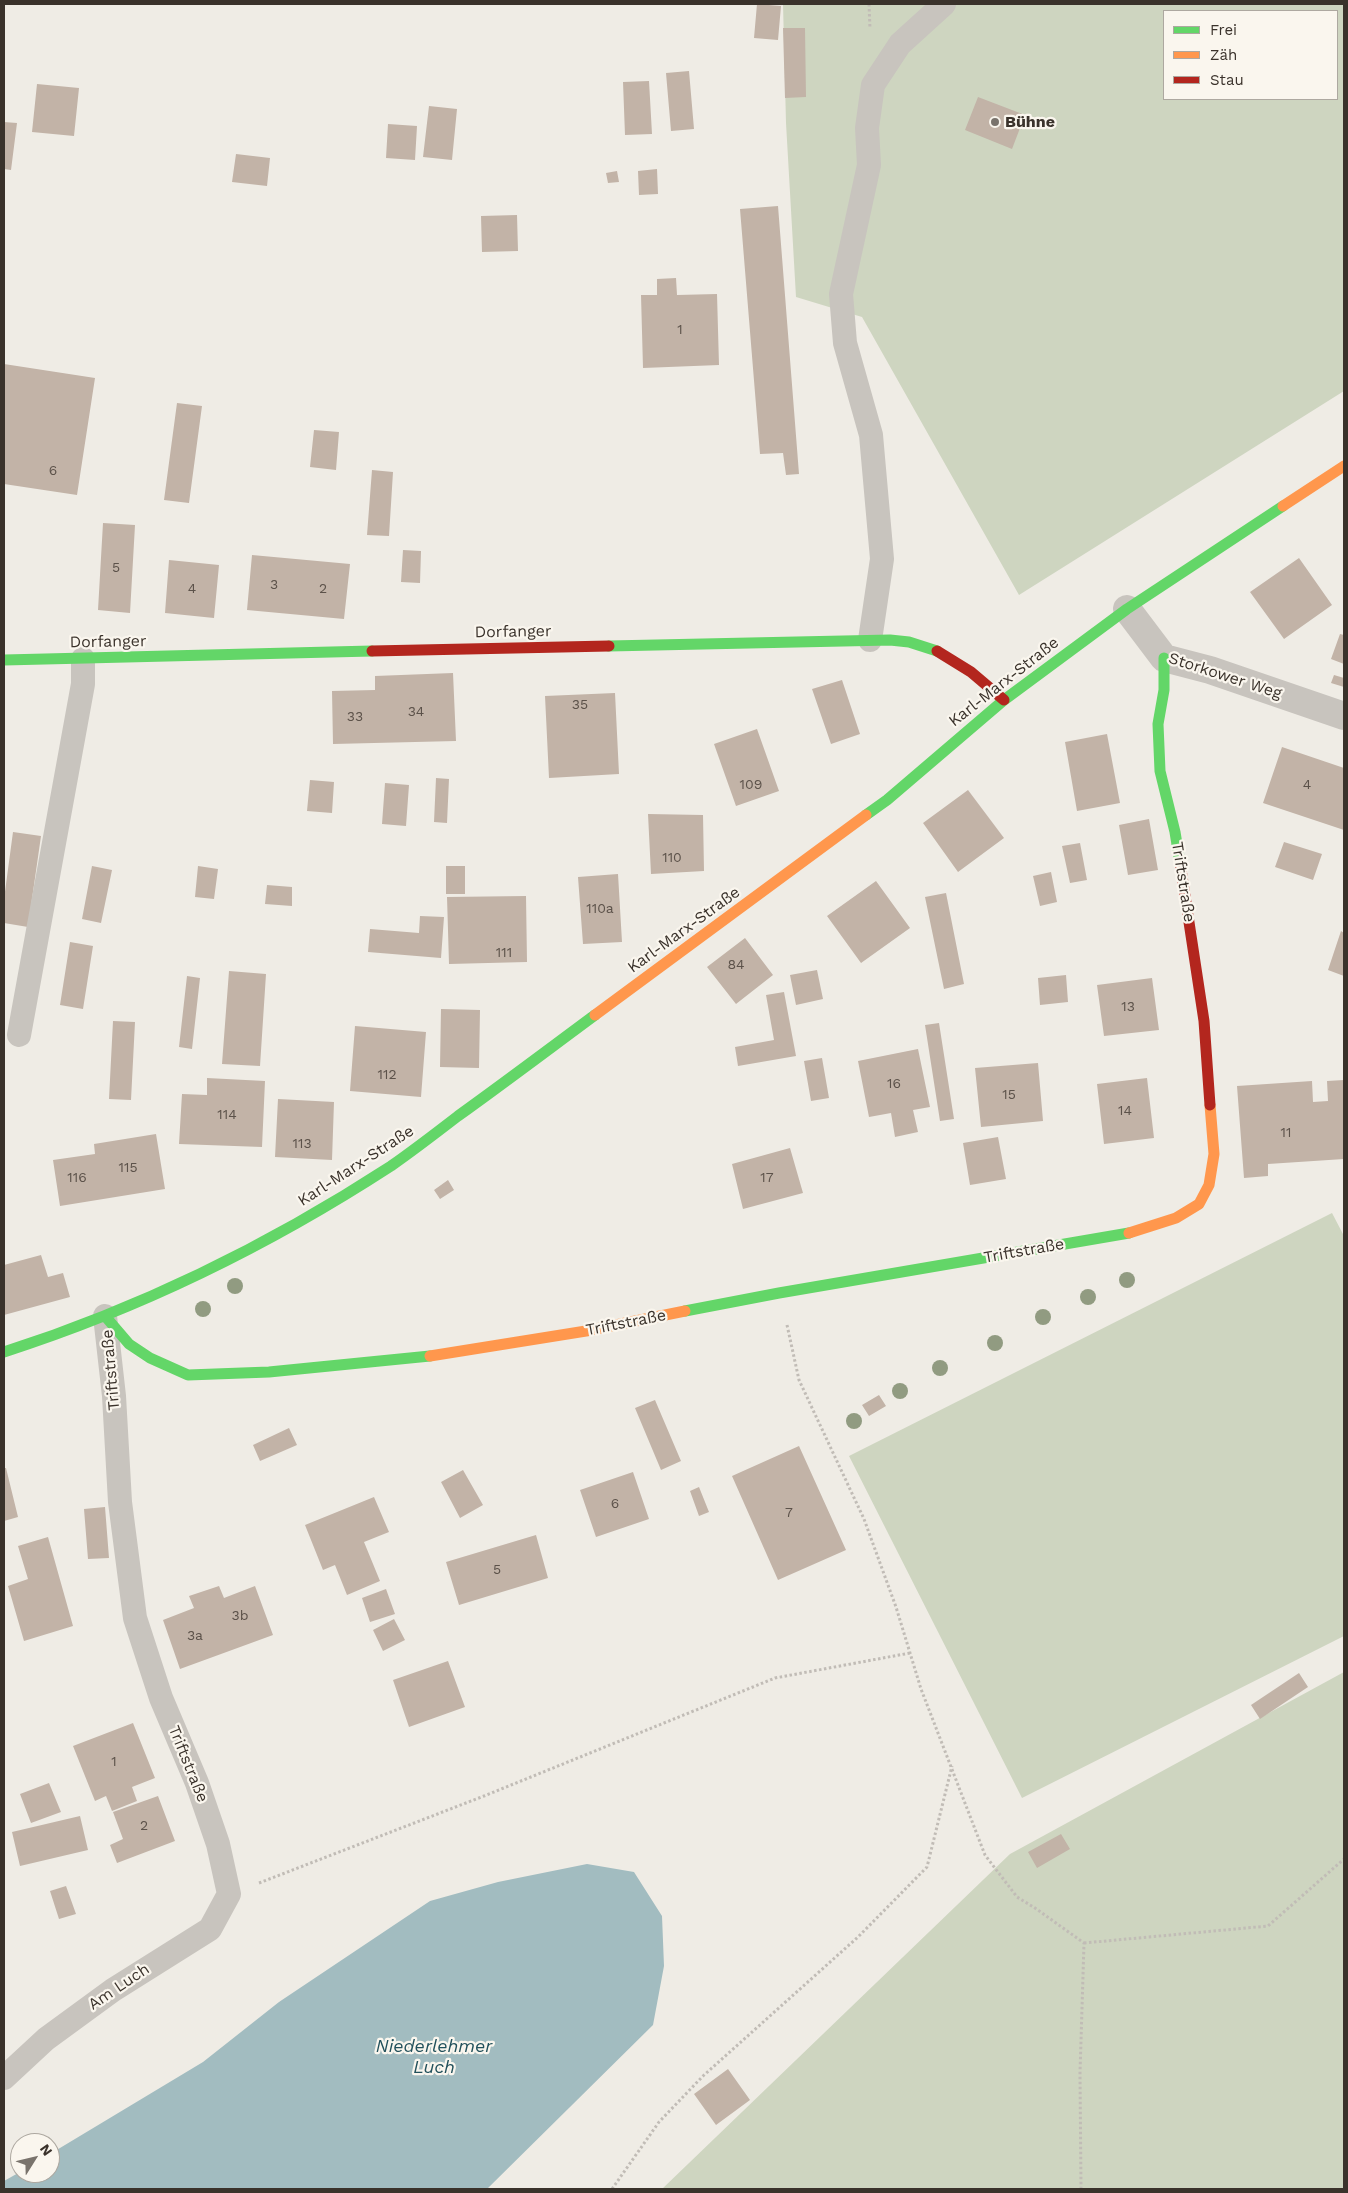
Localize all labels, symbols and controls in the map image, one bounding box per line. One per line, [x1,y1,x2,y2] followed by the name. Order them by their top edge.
[1163,10,1338,100] legend
[1210,21,1237,39] text: Frei
[1210,46,1237,64] text: Zäh
[1210,71,1244,89] text: Stau
[1005,112,1055,132] place label: Bühne
[989,116,1001,128] marker: Bühne
[677,322,683,338] house number: 1
[49,463,57,479] house number: 6
[112,560,120,576] house number: 5
[270,577,278,593] house number: 3
[188,581,196,597] house number: 4
[319,581,327,597] house number: 2
[474,622,552,642] street label: Dorfanger
[69,632,147,652] street label: Dorfanger
[945,633,1063,731] street label: Karl-Marx-Straße
[1166,649,1284,703] street label: Storkower Weg
[572,697,588,713] house number: 35
[408,704,424,720] house number: 34
[347,709,363,725] house number: 33
[740,777,762,793] house number: 109
[1303,777,1311,793] house number: 4
[1167,840,1199,924] street label: Triftstraße
[662,850,682,866] house number: 110
[624,883,744,977] street label: Karl-Marx-Straße
[586,901,614,917] house number: 110a
[496,945,512,961] house number: 111
[727,957,745,973] house number: 84
[1121,999,1135,1015] house number: 13
[377,1067,397,1083] house number: 112
[887,1076,901,1092] house number: 16
[1002,1087,1016,1103] house number: 15
[1118,1103,1132,1119] house number: 14
[217,1107,237,1123] house number: 114
[294,1121,418,1211] street label: Karl-Marx-Straße
[1281,1125,1291,1141] house number: 11
[292,1136,312,1152] house number: 113
[118,1160,138,1176] house number: 115
[67,1170,87,1186] house number: 116
[760,1170,774,1186] house number: 17
[982,1235,1066,1267] street label: Triftstraße
[584,1306,668,1340] street label: Triftstraße
[98,1329,124,1411] street label: Triftstraße
[611,1496,619,1512] house number: 6
[785,1505,793,1521] house number: 7
[493,1562,501,1578] house number: 5
[232,1608,248,1624] house number: 3b
[187,1628,203,1644] house number: 3a
[164,1723,212,1805] street label: Triftstraße
[111,1754,117,1770] house number: 1
[140,1818,148,1834] house number: 2
[85,1960,153,2014] street label: Am Luch
[376,2036,492,2078] water label: Niederlehmer Luch
[10,2133,60,2183] north arrow
[37,2141,56,2159] text: N

